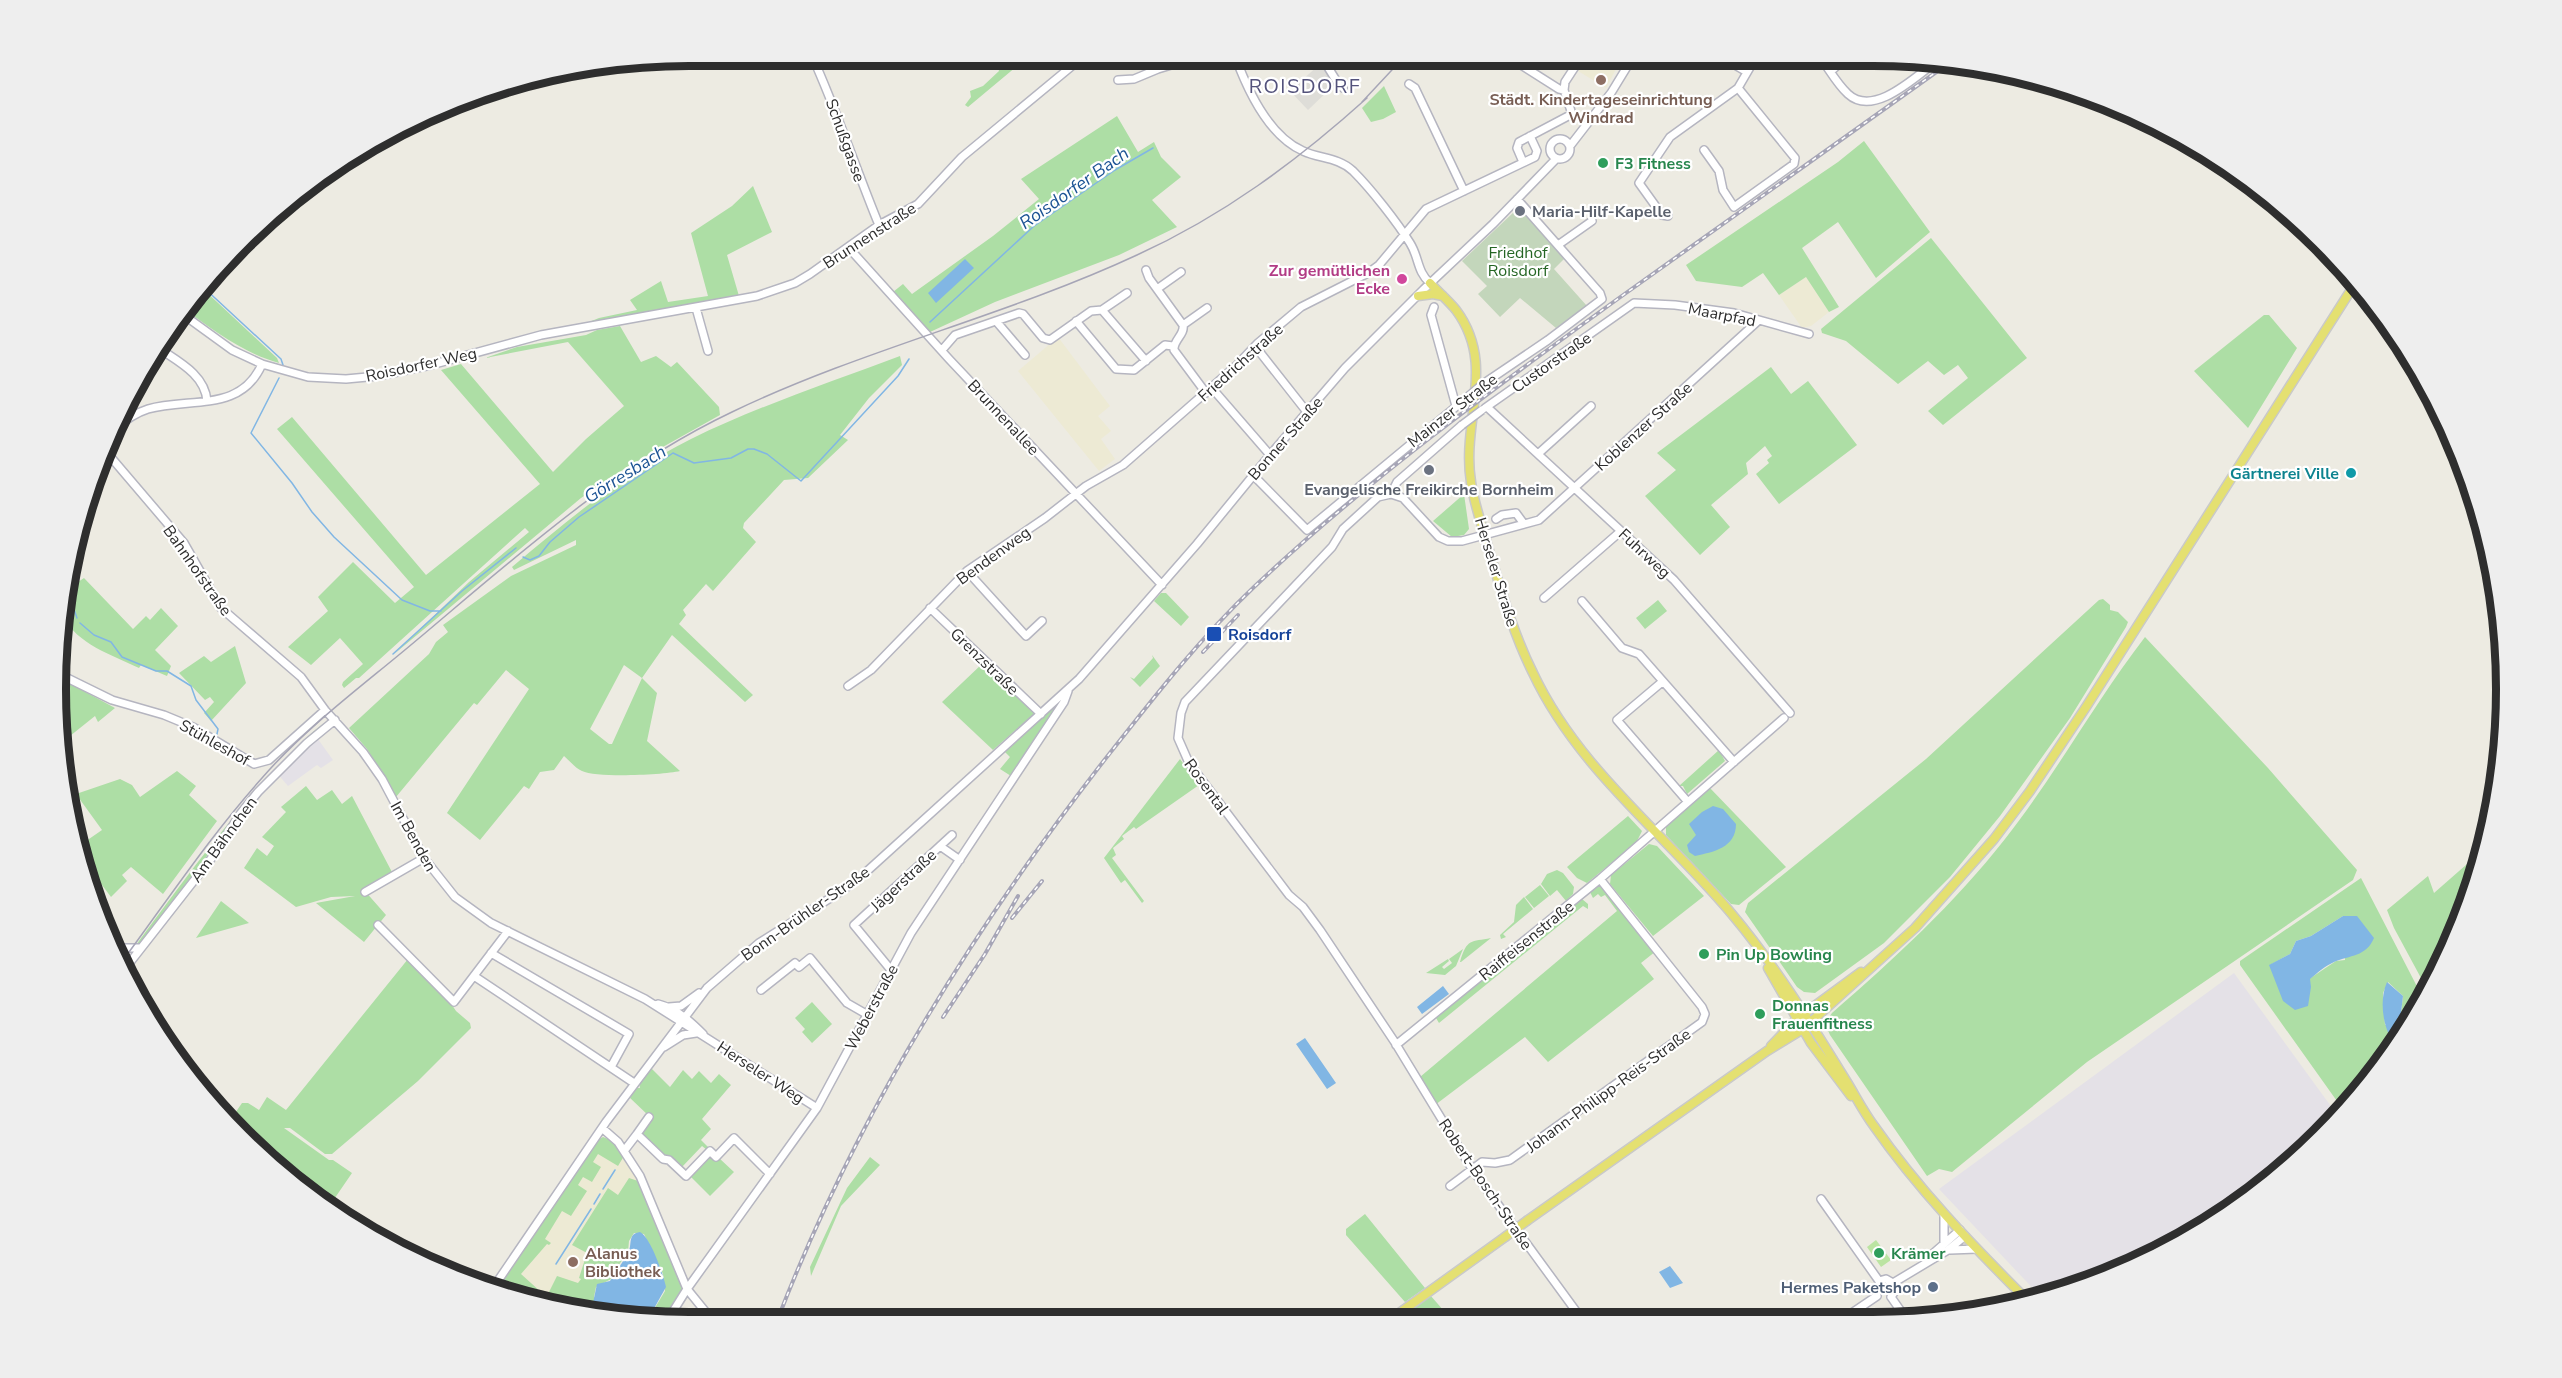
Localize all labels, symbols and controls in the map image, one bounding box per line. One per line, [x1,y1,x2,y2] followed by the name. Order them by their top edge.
[1249,73,1361,100] district label: ROISDORF
[1594,73,1608,87] marker: Städt. Kindertageseinrichtung Windrad
[1489,89,1713,129] place label: Städt. Kindertageseinrichtung Windrad
[820,96,870,185] street label: Schußgasse
[1014,141,1134,235] water label: Roisdorfer Bach
[1615,153,1691,175] place label: F3 Fitness
[1596,156,1610,170] marker: F3 Fitness
[819,197,920,274] street label: Brunnenstraße
[1532,201,1671,223] place label: Maria-Hilf-Kapelle
[1513,204,1527,218] marker: Maria-Hilf-Kapelle
[1488,242,1549,282] park label: Friedhof Roisdorf
[1269,260,1390,300] place label: Zur gemütlichen Ecke
[1395,272,1409,286] marker: Zur gemütlichen Ecke
[1686,298,1758,332] street label: Maarpfad
[1193,319,1288,407] street label: Friedrichstraße
[1507,327,1596,398] street label: Custorstraße
[364,342,479,388] street label: Roisdorfer Weg
[1403,369,1502,453] street label: Mainzer Straße
[962,375,1044,460] street label: Brunnenallee
[1590,377,1697,476] street label: Koblenzer Straße
[1243,392,1328,485] street label: Bonner Straße
[579,439,671,509] water label: Görresbach
[1422,463,1436,477] marker: Evangelische Freikirche Bornheim
[2230,463,2339,485] place label: Gärtnerei Ville
[2344,466,2358,480] marker: Gärtnerei Ville
[1304,479,1554,501] place label: Evangelische Freikirche Bornheim
[1469,515,1523,630] street label: Herseler Straße
[158,521,237,620] street label: Bahnhofstraße
[952,521,1035,590] street label: Bendenweg
[1613,524,1675,584] street label: Fuhrweg
[945,623,1024,700] street label: Grenzstraße
[1228,624,1292,646] place label: Roisdorf
[1205,625,1223,643] marker: Roisdorf
[175,714,254,772] street label: Stühleshof
[1179,754,1234,819] street label: Rosental
[185,792,262,887] street label: Am Bähnchen
[385,797,441,876] street label: Im Benden
[865,844,942,918] street label: Jägerstraße
[737,861,874,966] street label: Bonn-Brühler-Straße
[1475,896,1579,986] street label: Raiffeisenstraße
[1716,944,1832,966] place label: Pin Up Bowling
[1697,947,1711,961] marker: Pin Up Bowling
[840,961,904,1054] street label: Weberstraße
[1772,995,1873,1035] place label: Donnas Frauenfitness
[1753,1007,1767,1021] marker: Donnas Frauenfitness
[1521,1024,1695,1159] street label: Johann-Philipp-Reis-Straße
[712,1036,808,1109] street label: Herseler Weg
[1433,1115,1537,1255] street label: Robert-Bosch-Straße
[585,1243,661,1283] place label: Alanus Bibliothek
[1891,1243,1946,1265] place label: Krämer
[1872,1246,1886,1260] marker: Krämer
[566,1255,580,1269] marker: Alanus Bibliothek
[1781,1277,1921,1299] place label: Hermes Paketshop
[1926,1280,1940,1294] marker: Hermes Paketshop

